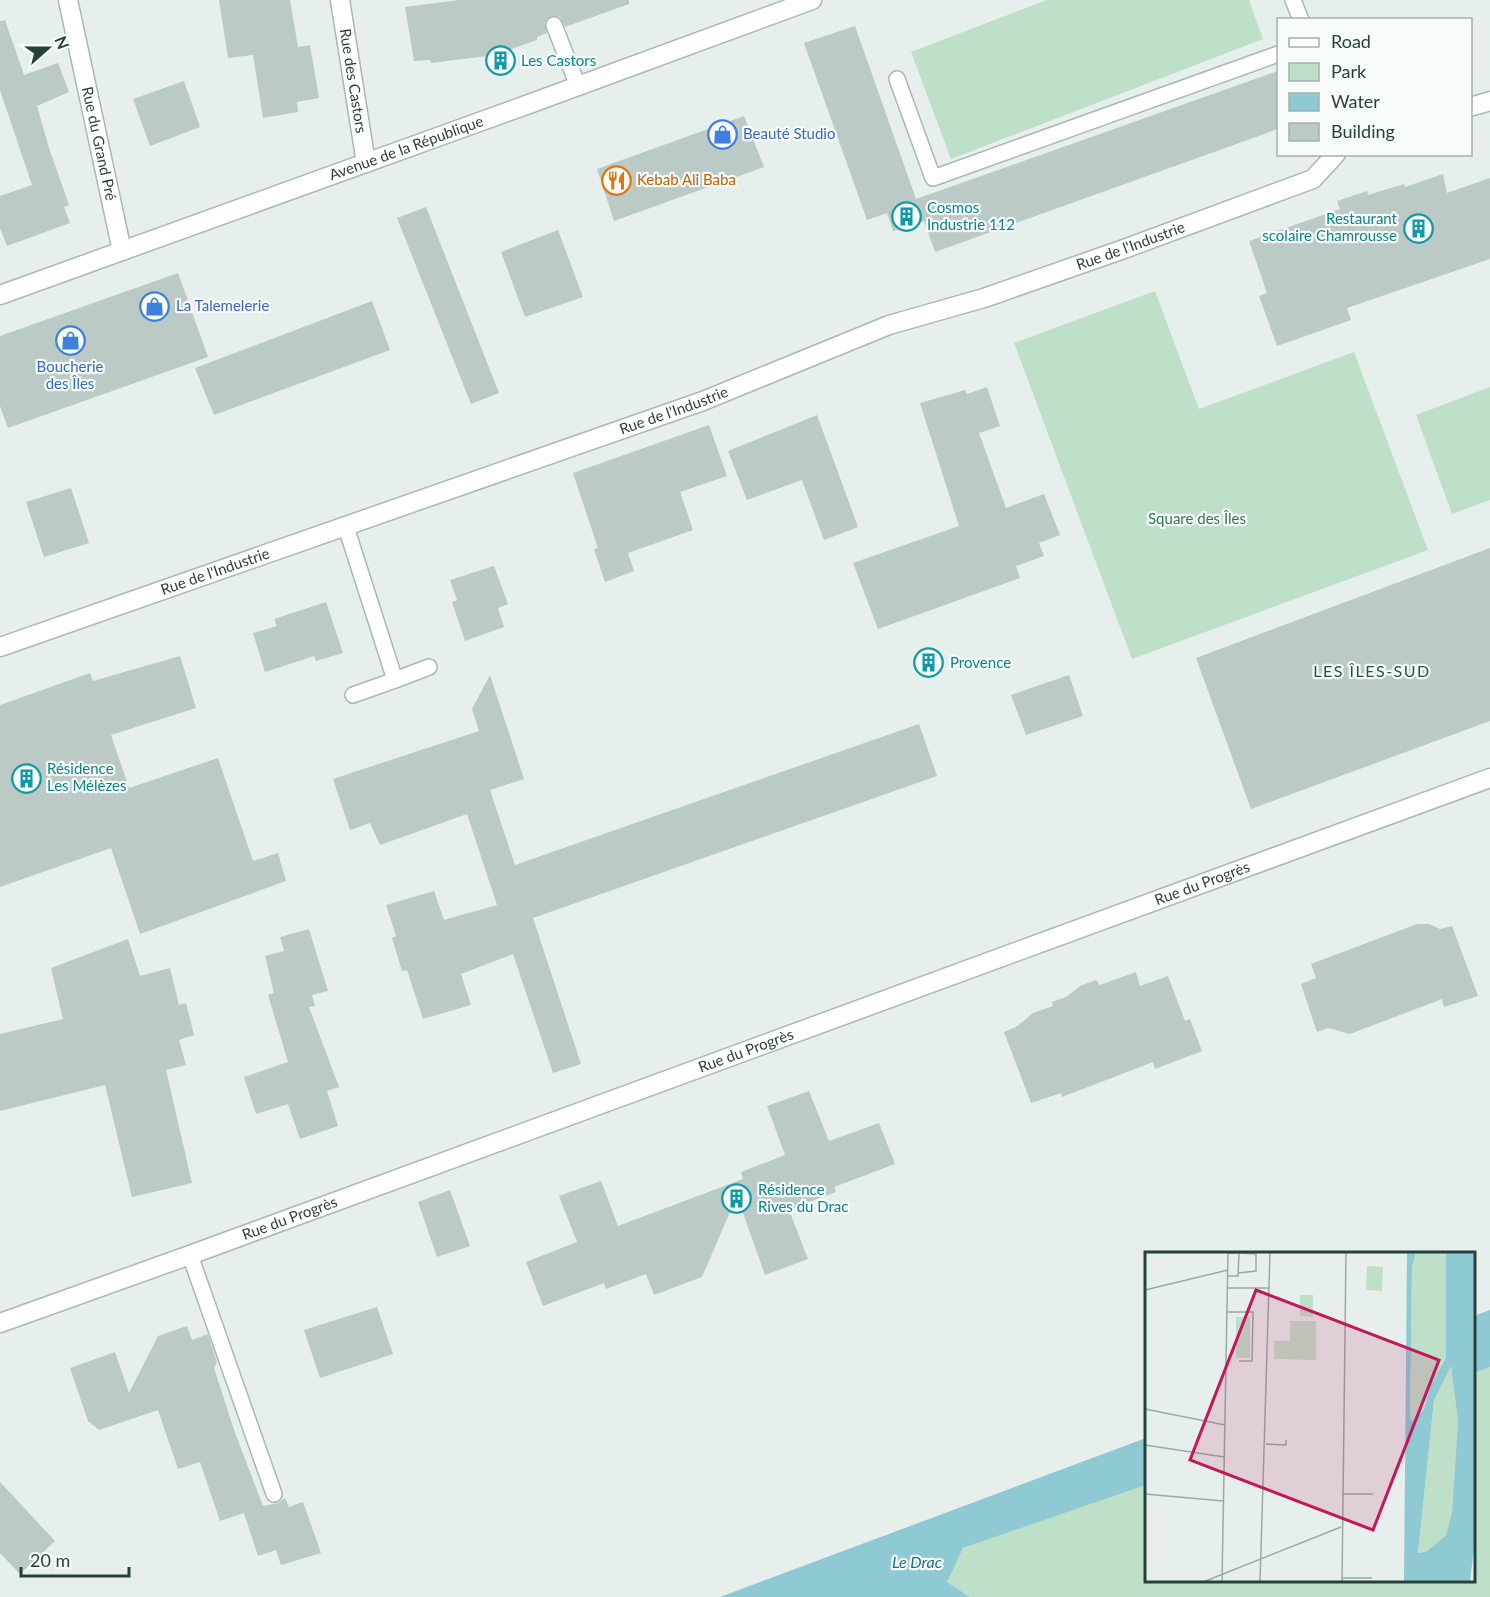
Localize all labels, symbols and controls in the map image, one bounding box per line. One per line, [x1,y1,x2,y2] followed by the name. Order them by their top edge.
[18,18,78,78] north arrow
[1277,18,1472,156] legend
[337,27,371,134] street label: Rue des Castors
[1331,30,1371,52] text: Road
[51,33,74,52] text: N
[484,45,516,77] building icon: Les Castors
[521,51,596,69] place label: Les Castors
[1331,60,1367,82] text: Park
[79,85,121,202] street label: Rue du Grand Pré
[1331,90,1380,112] text: Water
[327,111,486,183] street label: Avenue de la République
[706,118,738,150] shop icon: Beauté Studio
[1331,120,1395,142] text: Building
[743,124,835,142] place label: Beauté Studio
[600,164,632,196] restaurant icon: Kebab Ali Baba
[637,170,736,188] place label: Kebab Ali Baba
[927,198,1015,233] place label: Cosmos Industrie 112
[890,201,922,233] building icon: Cosmos Industrie 112
[1262,209,1398,244] place label: Restaurant scolaire Chamrousse
[1402,212,1434,244] building icon: Restaurant scolaire Chamrousse
[1074,217,1187,273] street label: Rue de l'Industrie
[139,290,171,322] shop icon: La Talemelerie
[176,296,269,314] place label: La Talemelerie
[54,324,86,356] shop icon: Boucherie des Îles
[37,357,104,392] place label: Boucherie des Îles
[617,382,730,438] street label: Rue de l'Industrie
[1148,509,1246,527] park label: Square des Îles
[158,543,272,598] street label: Rue de l'Industrie
[913,647,945,679] building icon: Provence
[950,653,1011,671] place label: Provence
[1313,661,1431,680] district label: LES ÎLES-SUD
[47,759,127,794] place label: Résidence Les Mélèzes
[10,762,42,794] building icon: Résidence Les Mélèzes
[1152,857,1252,908] street label: Rue du Progrès
[696,1024,796,1076] street label: Rue du Progrès
[758,1180,849,1215] place label: Résidence Rives du Drac
[721,1183,753,1215] building icon: Résidence Rives du Drac
[239,1192,339,1243] street label: Rue du Progrès
[1145,1252,1475,1582] inset map
[21,1540,129,1578] scale bar
[30,1549,70,1571] text: 20 m
[892,1552,942,1571] water label: Le Drac

